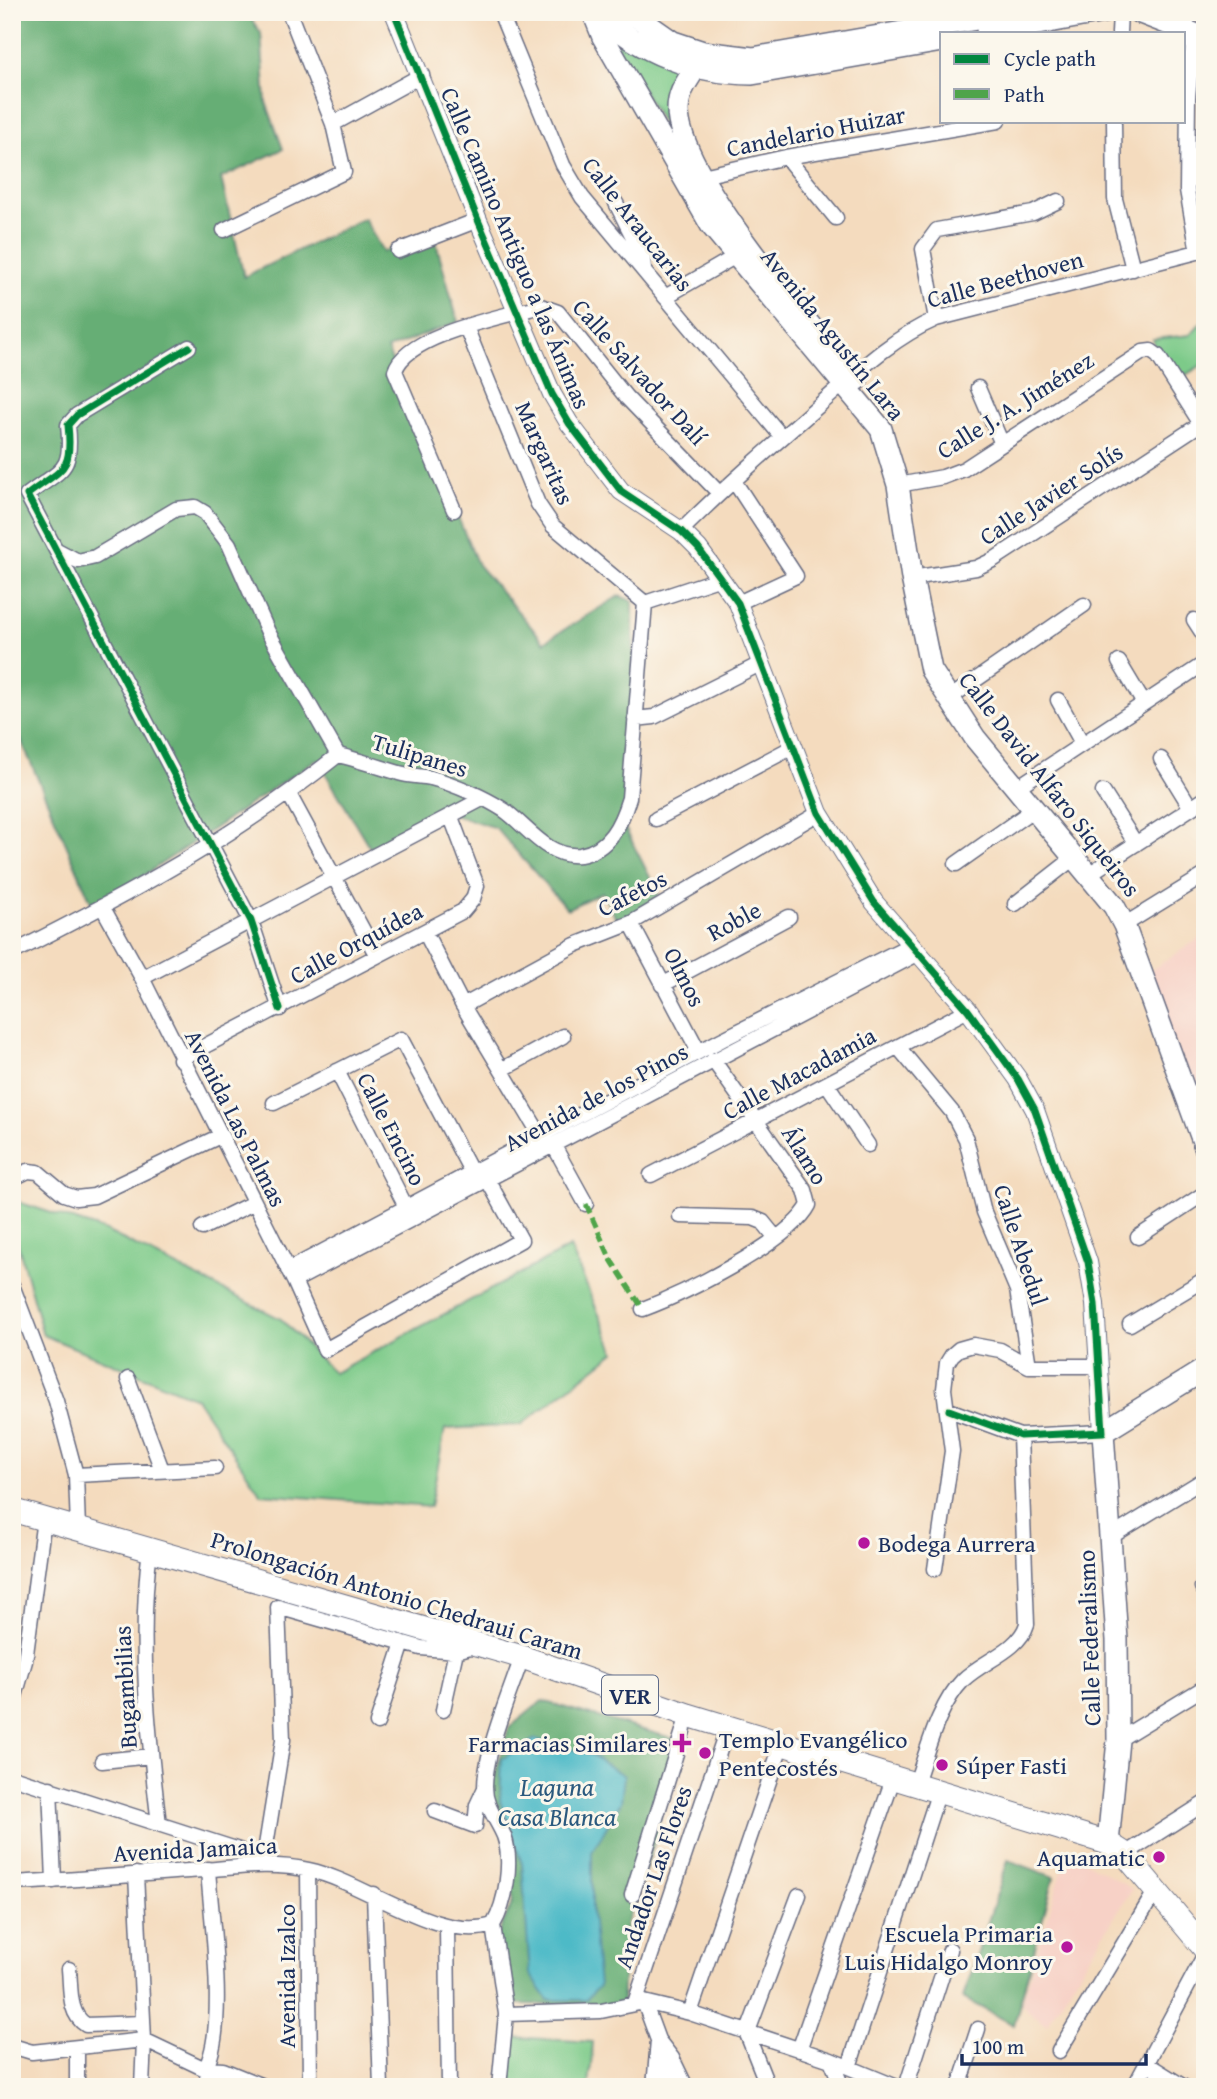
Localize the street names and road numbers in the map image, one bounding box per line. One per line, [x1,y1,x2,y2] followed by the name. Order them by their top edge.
[432,82,600,414] street label: Calle Camino Antiguo a las Ánimas
[724,96,909,166] street label: Candelario Huizar
[574,149,702,299] street label: Calle Araucarias
[752,240,914,428] street label: Avenida Agustín Lara
[923,241,1087,317] street label: Calle Beethoven
[565,291,716,454] street label: Calle Salvador Dalí
[930,343,1100,467] street label: Calle J. A. Jiménez
[507,396,583,510] street label: Margaritas
[972,434,1130,554] street label: Calle Javier Solís
[951,664,1149,904] street label: Calle David Alfaro Siqueiros
[368,724,472,786] street label: Tulipanes
[591,861,673,925] street label: Cafetos
[701,892,767,950] street label: Roble
[283,893,429,993] street label: Calle Orquídea
[655,941,715,1013] street label: Olmos
[716,1018,883,1128] street label: Calle Macadamia
[176,1023,296,1213] street label: Avenida Las Palmas
[498,1034,694,1160] street label: Avenida de los Pinos
[348,1066,436,1192] street label: Calle Encino
[773,1118,837,1192] street label: Álamo
[985,1180,1057,1310] street label: Calle Abedul
[207,1522,587,1668] street label: Prolongación Antonio Chedraui Caram
[1068,1549,1110,1727] street label: Calle Federalismo
[104,1625,146,1749] street label: Bugambilias
[602,1676,658,1714] road number: VER
[605,1781,701,1973] street label: Andador Las Flores
[112,1827,279,1871] street label: Avenida Jamaica
[269,1904,304,2048] street label: Avenida Izalco

